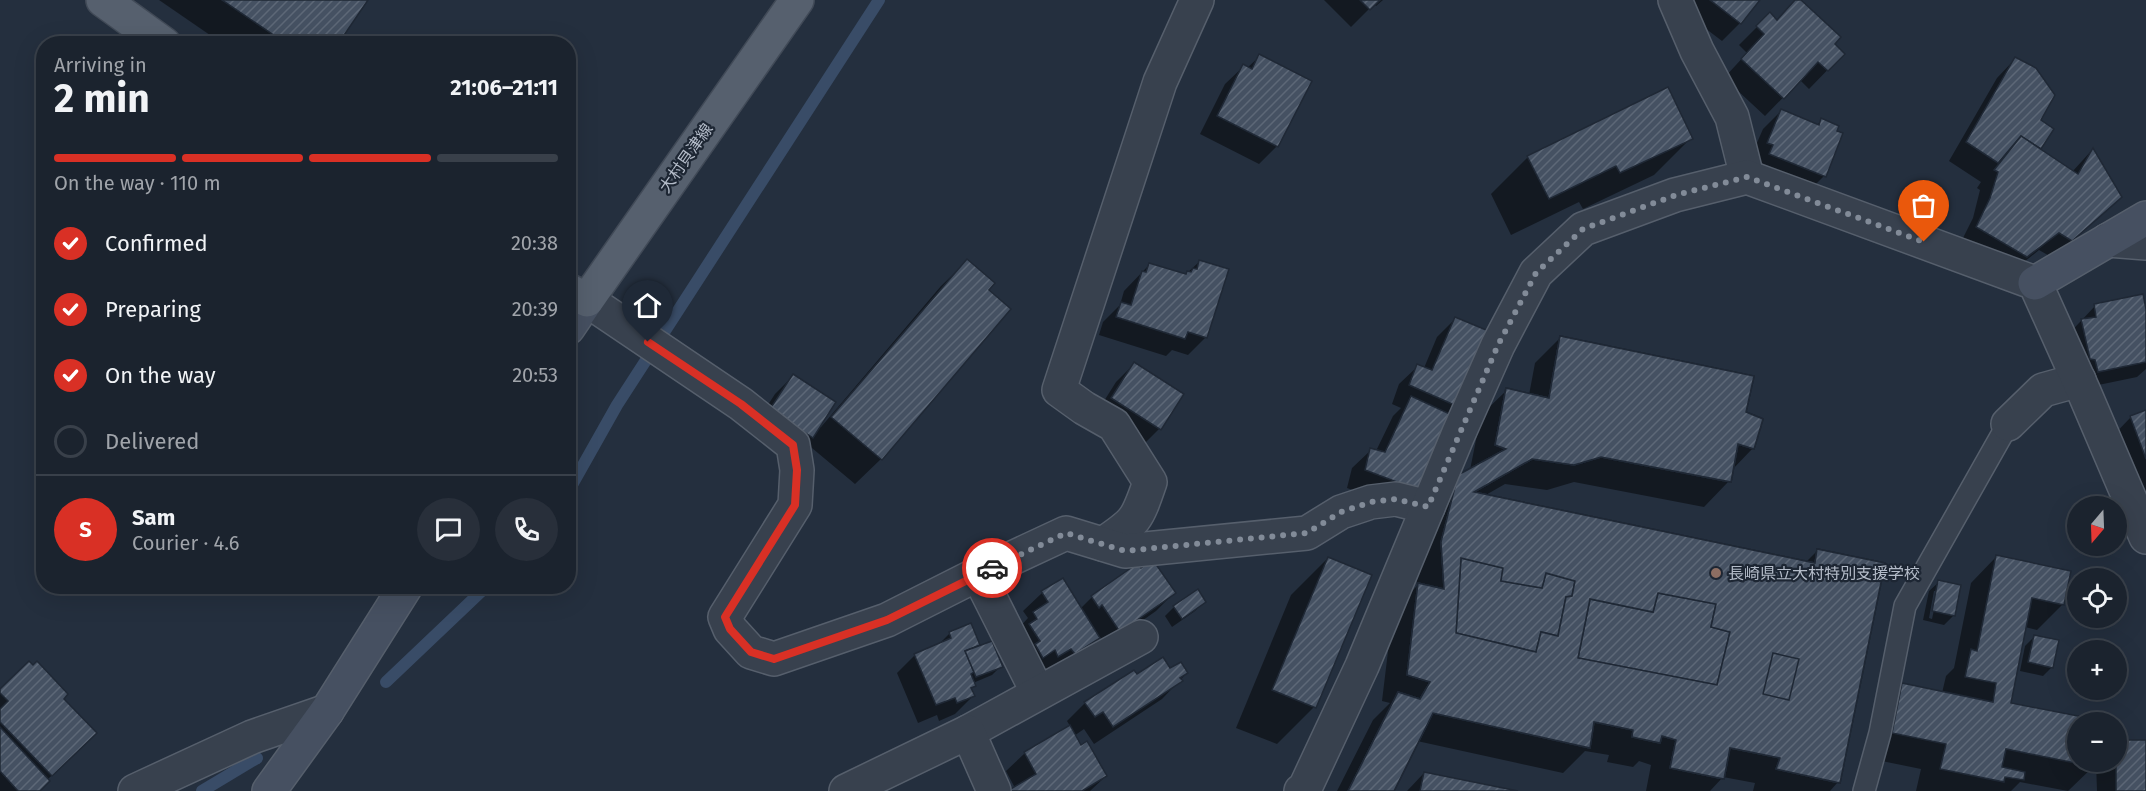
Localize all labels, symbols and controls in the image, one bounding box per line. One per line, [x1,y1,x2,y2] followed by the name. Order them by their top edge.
[54,53,147,77] text: Arriving in
[450,74,558,101] text: 21:06–21:11
[54,76,150,122] text: 2 min
[655,120,717,196] street label: 大村貝津線
[54,171,221,195] text: On the way · 110 m
[1898,180,1949,242] pin
[1907,189,1940,222] icon: bag
[54,227,87,260] icon: check
[105,230,208,257] text: Confirmed
[511,231,558,255] text: 20:38
[622,280,673,342] pin
[631,289,664,322] icon: home
[54,293,87,326] icon: check
[105,296,201,323] text: Preparing
[512,297,558,321] text: 20:39
[54,359,87,392] icon: check
[105,362,216,389] text: On the way
[512,363,558,387] text: 20:53
[105,428,200,455] text: Delivered
[2067,496,2127,556] north arrow
[2067,496,2127,772] map controls
[417,498,480,561] button: chat
[495,498,558,561] button: phone
[132,504,175,531] text: Sam
[79,516,92,543] text: S
[132,531,239,555] text: Courier · 4.6
[962,538,1022,598] courier
[976,552,1009,585] icon: car
[1728,564,1920,583] place label: 長崎県立大村特別支援学校
[1709,566,1723,580] marker: 長崎県立大村特別支援学校
[2067,568,2127,628] button: locate
[2067,640,2127,700] button: +
[2067,712,2127,772] button: −

